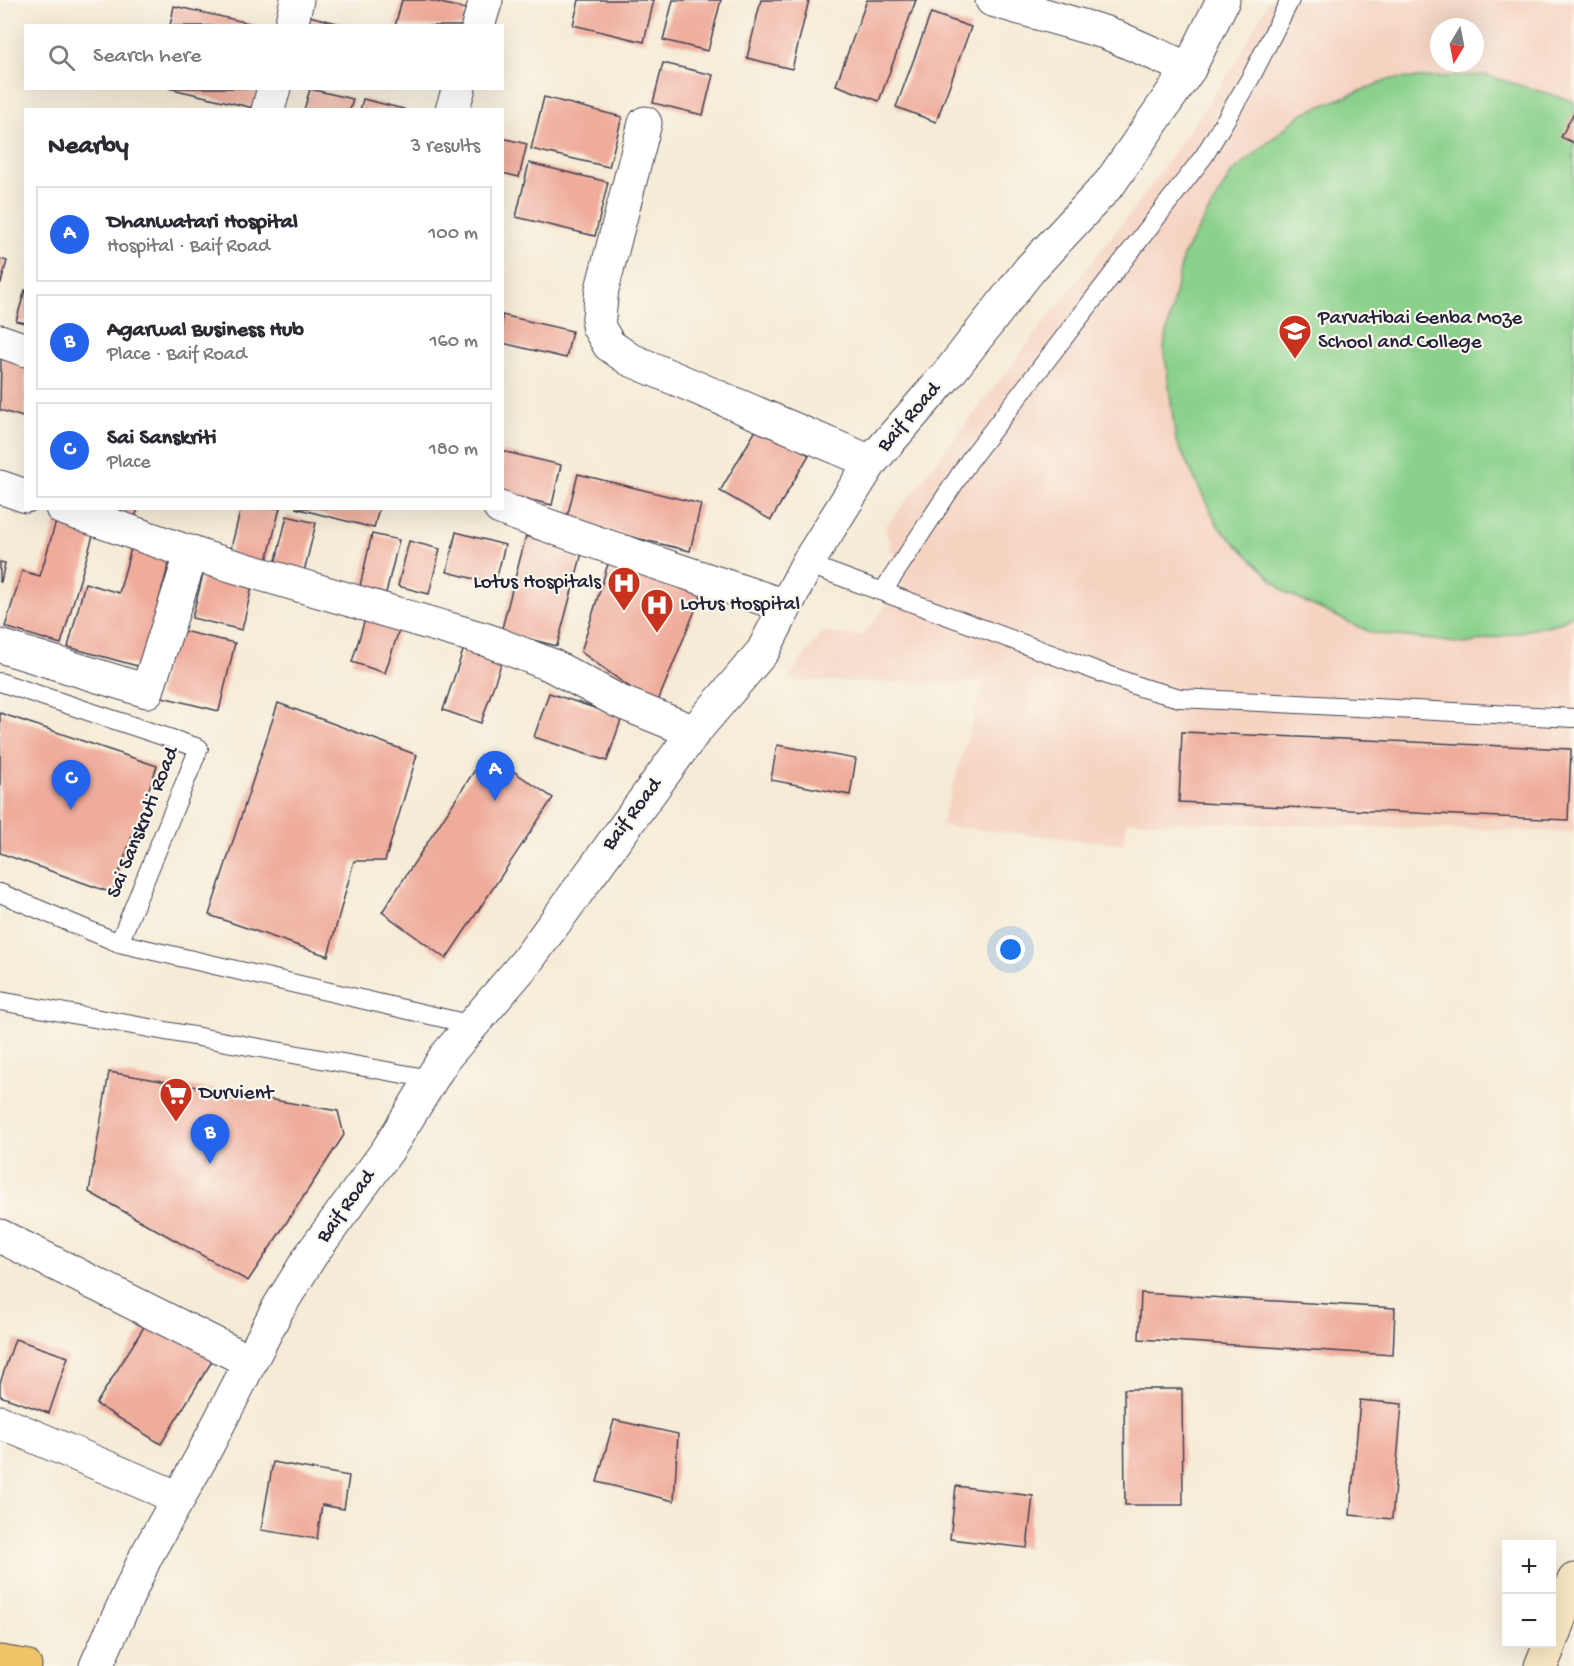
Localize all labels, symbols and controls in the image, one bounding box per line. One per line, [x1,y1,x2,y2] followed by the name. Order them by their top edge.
[1430,18,1484,72] north arrow
[24,24,504,90] search box
[45,41,78,74] icon: search
[93,44,201,70] text: Search here
[48,132,129,163] text: Nearby
[411,136,480,159] text: 3 results
[107,210,298,236] text: Dhanwatari Hospital
[64,223,75,246] text: A
[428,223,478,246] text: 100 m
[107,236,270,259] text: Hospital · Baif Road
[1317,307,1524,356] place label: Parvatibai Genba Moze School and College
[1277,313,1313,360] school or university icon: Parvatibai Genba Moze School and College
[107,318,304,344] text: Agarwal Business Hub
[64,331,75,354] text: B
[429,331,478,354] text: 160 m
[107,344,247,367] text: Place · Baif Road
[872,377,948,459] street label: Baif Road
[107,426,216,452] text: Sai Sanskriti
[64,439,75,462] text: C
[429,439,478,462] text: 180 m
[107,452,151,475] text: Place
[606,565,642,612] hospital icon: Lotus Hospitals
[473,571,602,596] place label: Lotus Hospitals
[639,587,675,634] hospital icon: Lotus Hospital
[680,593,800,618] place label: Lotus Hospital
[102,742,186,902] street label: Sai Sanskruti Road
[476,752,514,801] pin: A
[52,760,90,810] pin: C
[597,772,669,857] street label: Baif Road
[996,935,1025,964] your location
[158,1076,194,1123] supermarket icon: Durvient
[197,1082,276,1107] place label: Durvient
[190,1114,230,1164] pin: B
[312,1164,383,1249] street label: Baif Road
[1502,1540,1556,1648] map controls
[1502,1540,1556,1594] button: +
[1502,1594,1556,1648] button: −

